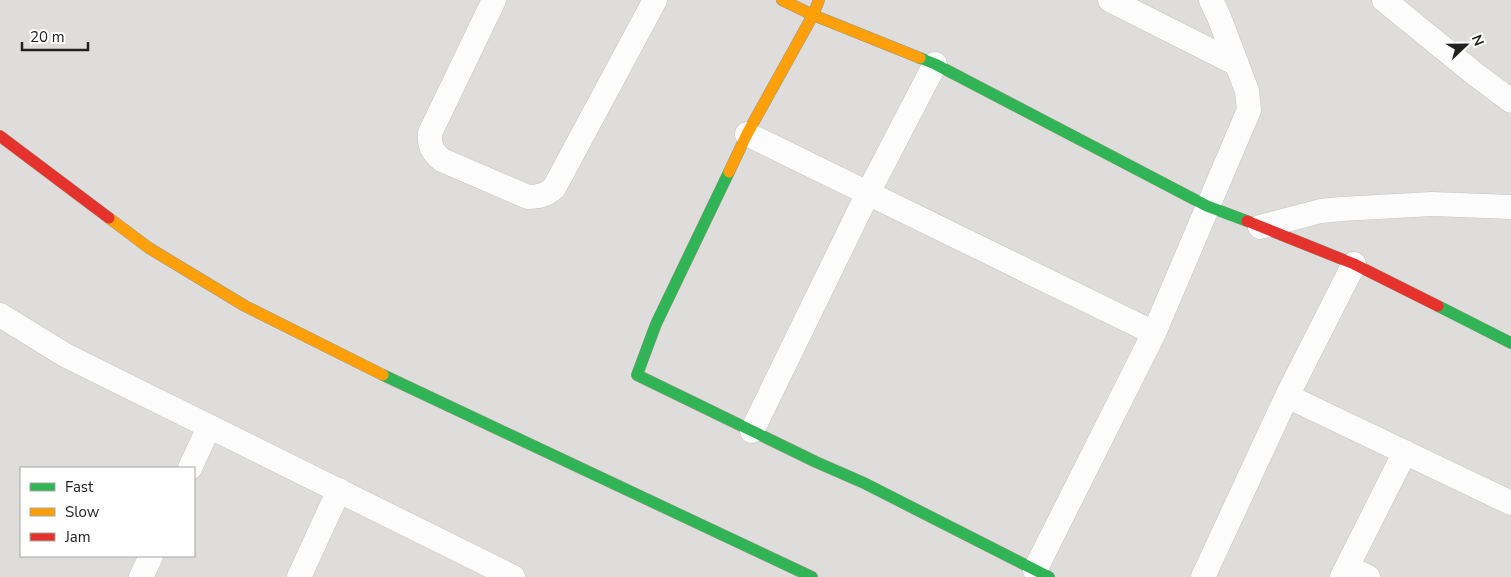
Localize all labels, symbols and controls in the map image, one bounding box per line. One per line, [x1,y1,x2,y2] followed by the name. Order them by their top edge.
[22,20,89,52] scale bar
[1441,20,1491,70] north arrow
[30,27,65,47] text: 20 m
[1467,32,1488,49] text: N
[20,467,195,557] legend
[65,477,94,497] text: Fast
[65,502,100,522] text: Slow
[64,527,91,547] text: Jam

